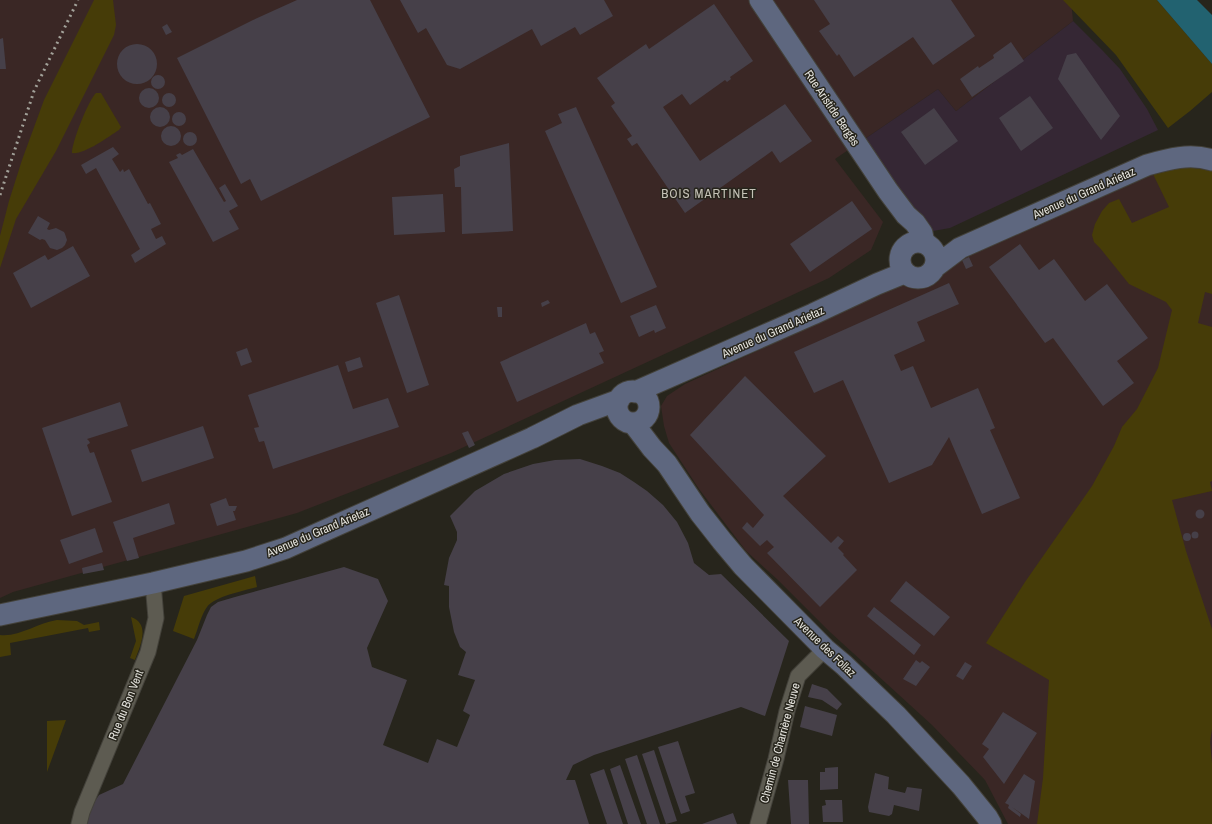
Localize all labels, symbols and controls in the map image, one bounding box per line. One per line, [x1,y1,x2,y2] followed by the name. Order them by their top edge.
[801,67,863,149] street label: Rue Aristide Bergès
[1029,163,1138,223] street label: Avenue du Grand Arietaz
[661,185,757,202] district label: BOIS MARTINET
[718,302,827,362] street label: Avenue du Grand Arietaz
[263,503,372,561] street label: Avenue du Grand Arietaz
[790,613,859,681] street label: Avenue des Follaz
[105,667,147,742] street label: Rue du Bon Vent
[756,681,804,805] street label: Chemin de Charrière Neuve

